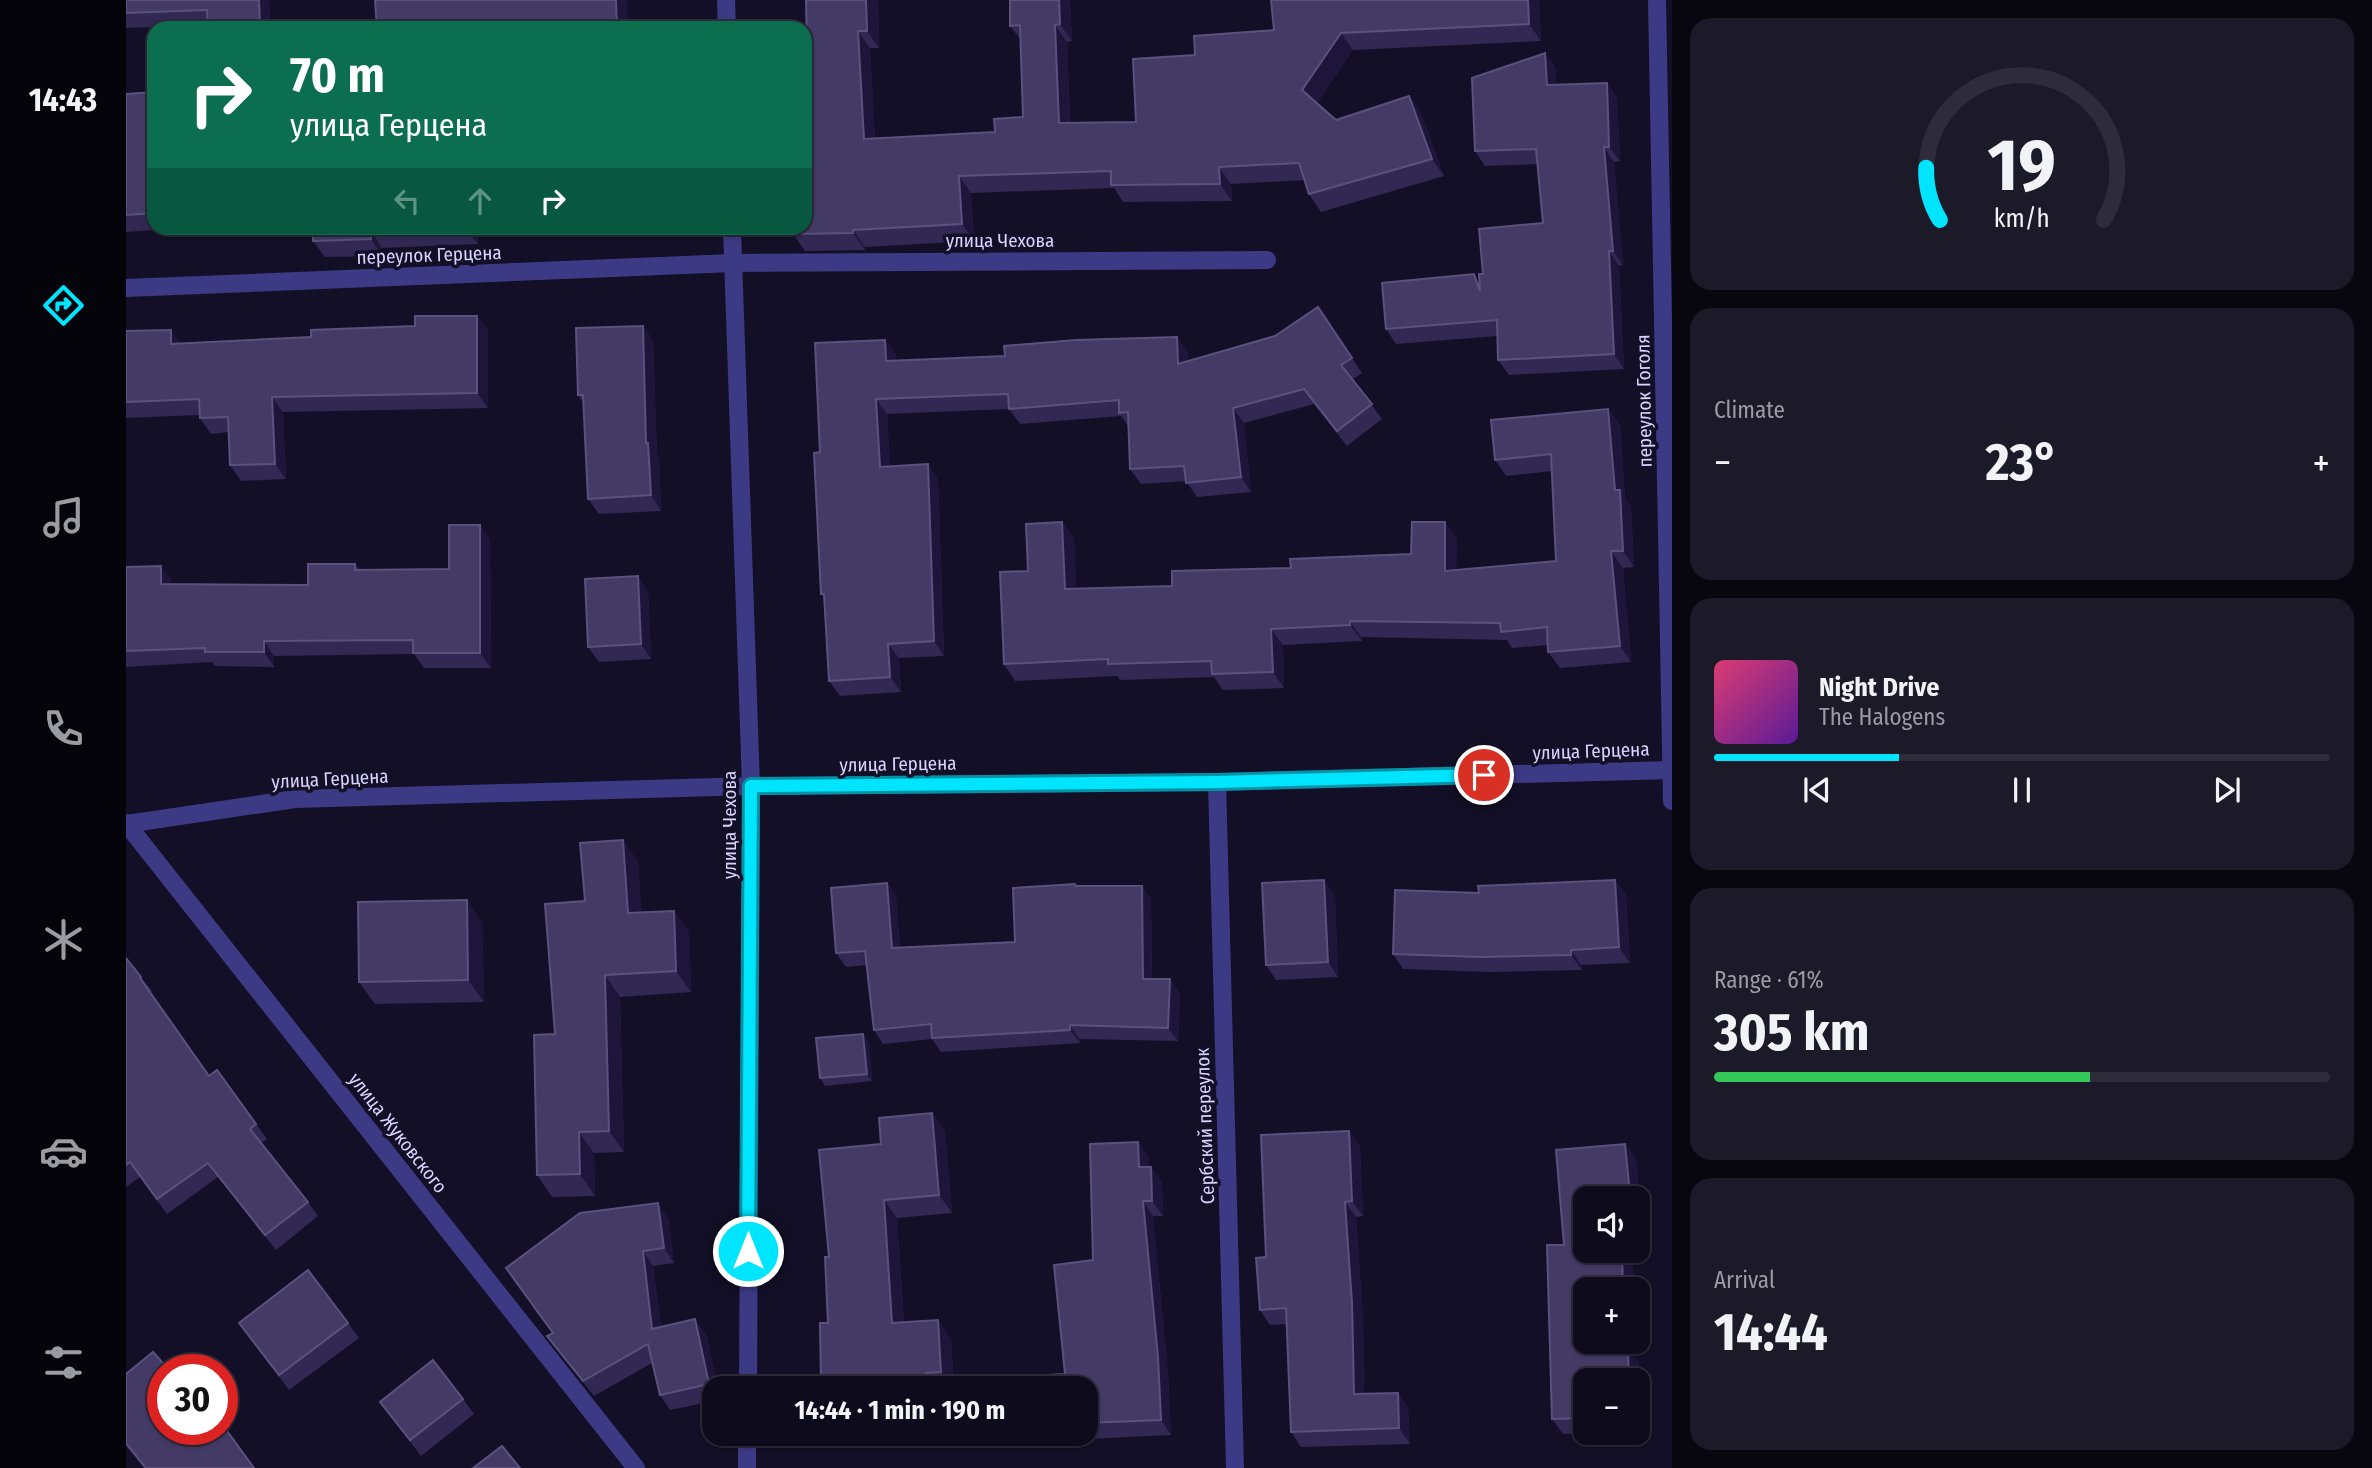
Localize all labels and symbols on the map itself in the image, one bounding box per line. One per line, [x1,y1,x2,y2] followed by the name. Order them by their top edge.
[946,229,1054,252] street label: улица Чехова
[356,241,502,269] street label: переулок Герцена
[1631,334,1657,468] street label: переулок Гоголя
[1532,737,1650,765] street label: улица Герцена
[1454,745,1514,805] pin
[839,751,957,777] street label: улица Герцена
[271,764,389,794] street label: улица Герцена
[718,771,741,879] street label: улица Чехова
[1191,1047,1219,1205] street label: Сербский переулок
[344,1068,452,1198] street label: улица Жуковского
[711,1214,785,1288] position arrow
[147,1354,238,1445] speed limit sign: 30

